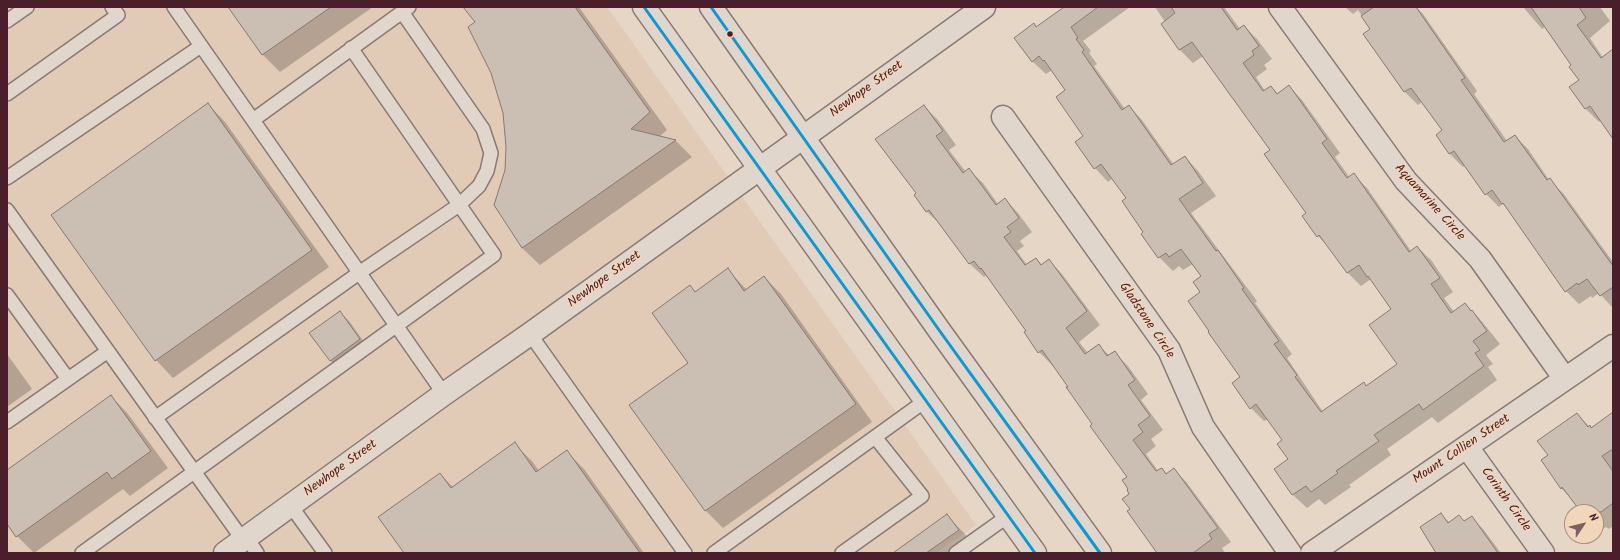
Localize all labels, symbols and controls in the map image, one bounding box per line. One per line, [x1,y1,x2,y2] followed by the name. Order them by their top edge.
[725,29,735,39] unlabelled marker
[827,58,907,122] street label: Newhope Street
[1390,161,1468,245] street label: Aquamarine Circle
[565,248,645,312] street label: Newhope Street
[1115,280,1177,362] street label: Gladstone Circle
[1411,412,1513,488] street label: Mount Collien Street
[301,437,381,501] street label: Newhope Street
[1477,465,1533,535] street label: Corinth Circle
[1564,504,1604,544] north arrow
[1584,510,1602,526] text: N

